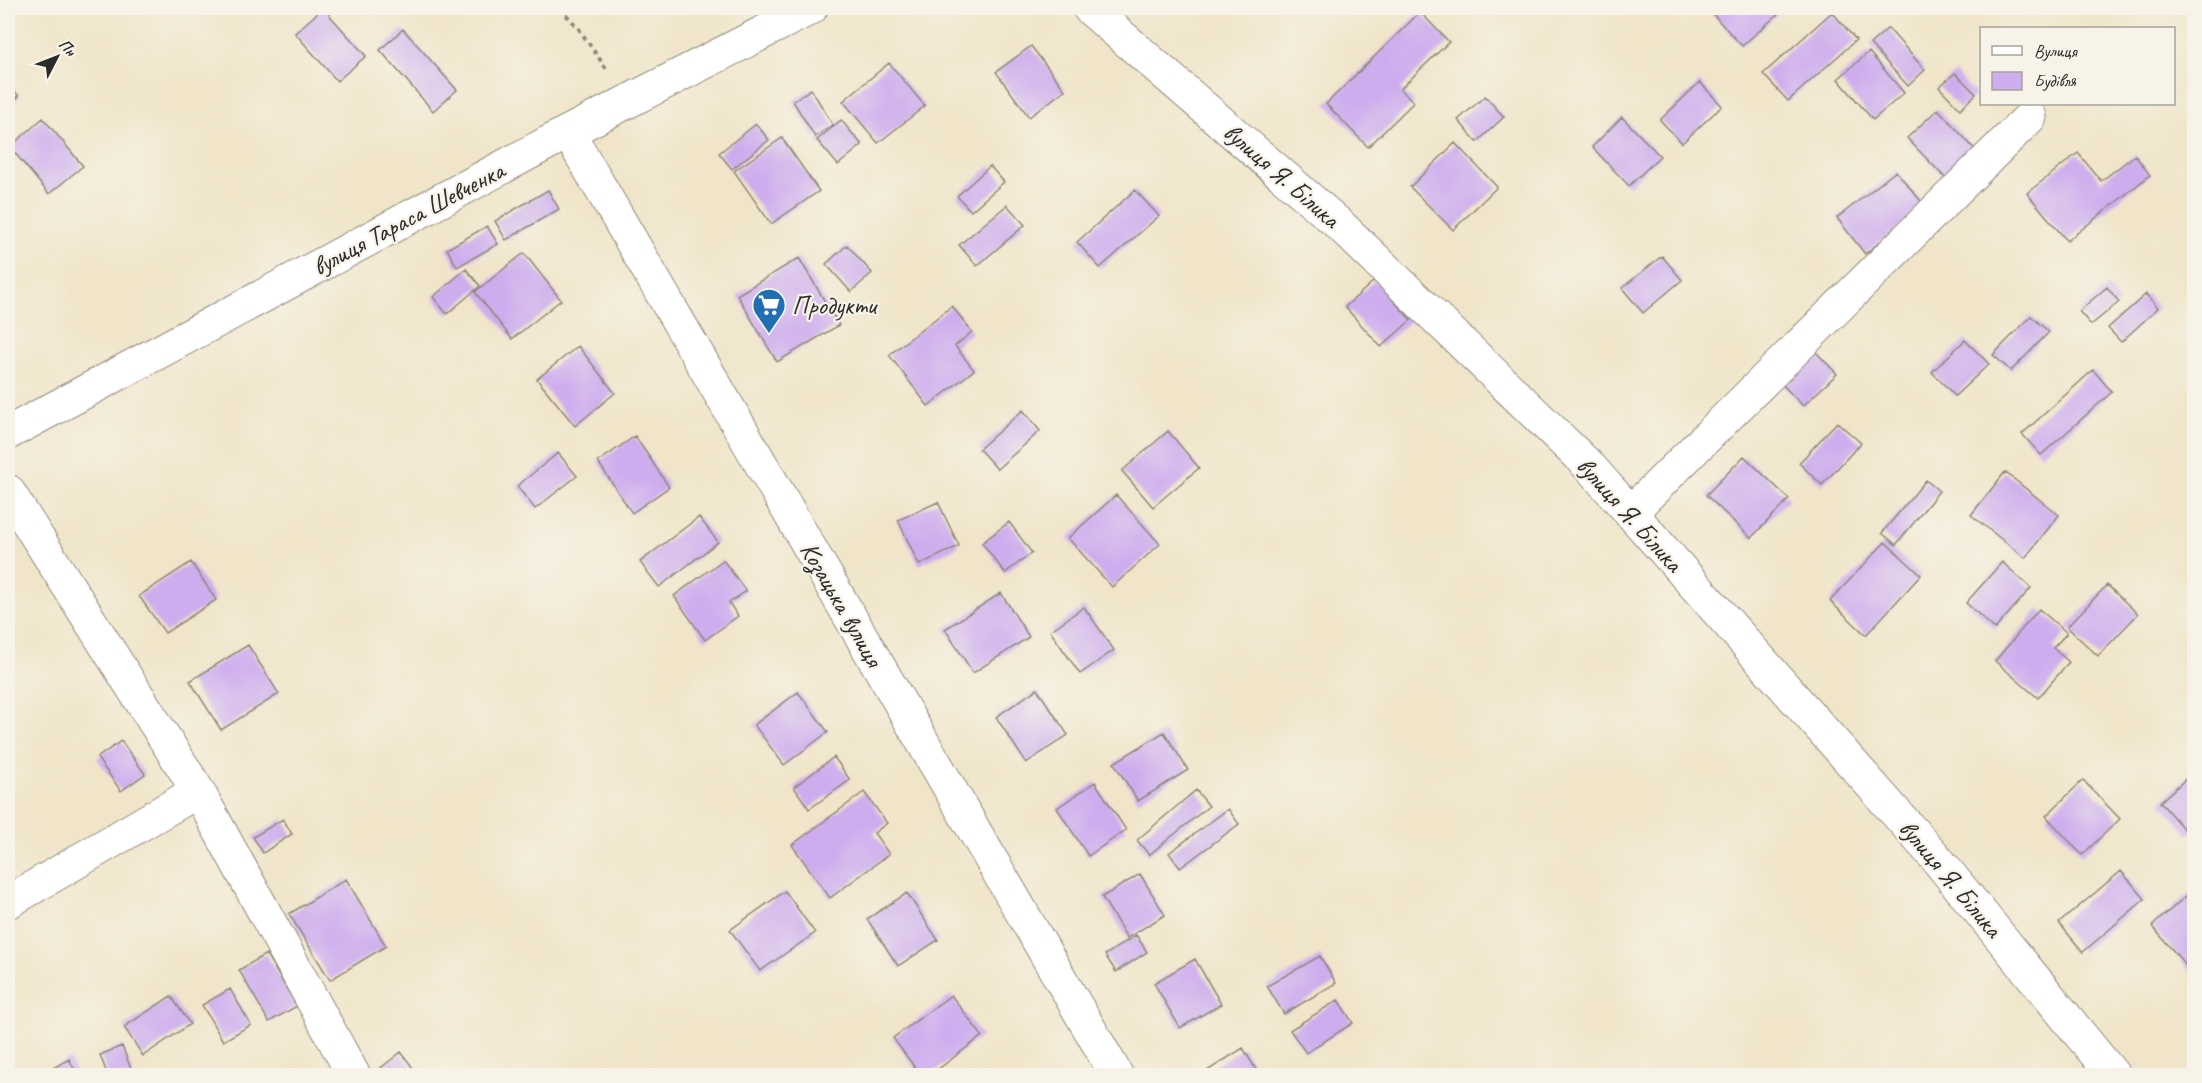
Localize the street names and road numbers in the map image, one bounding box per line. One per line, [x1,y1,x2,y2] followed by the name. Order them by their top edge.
[1217,116,1348,236] street label: вулиця Я. Білика
[307,153,512,283] street label: вулиця Тараса Шевченка
[1569,450,1691,580] street label: вулиця Я. Білика
[792,536,891,675] street label: Козацька вулиця
[1892,813,2011,945] street label: вулиця Я. Білика

